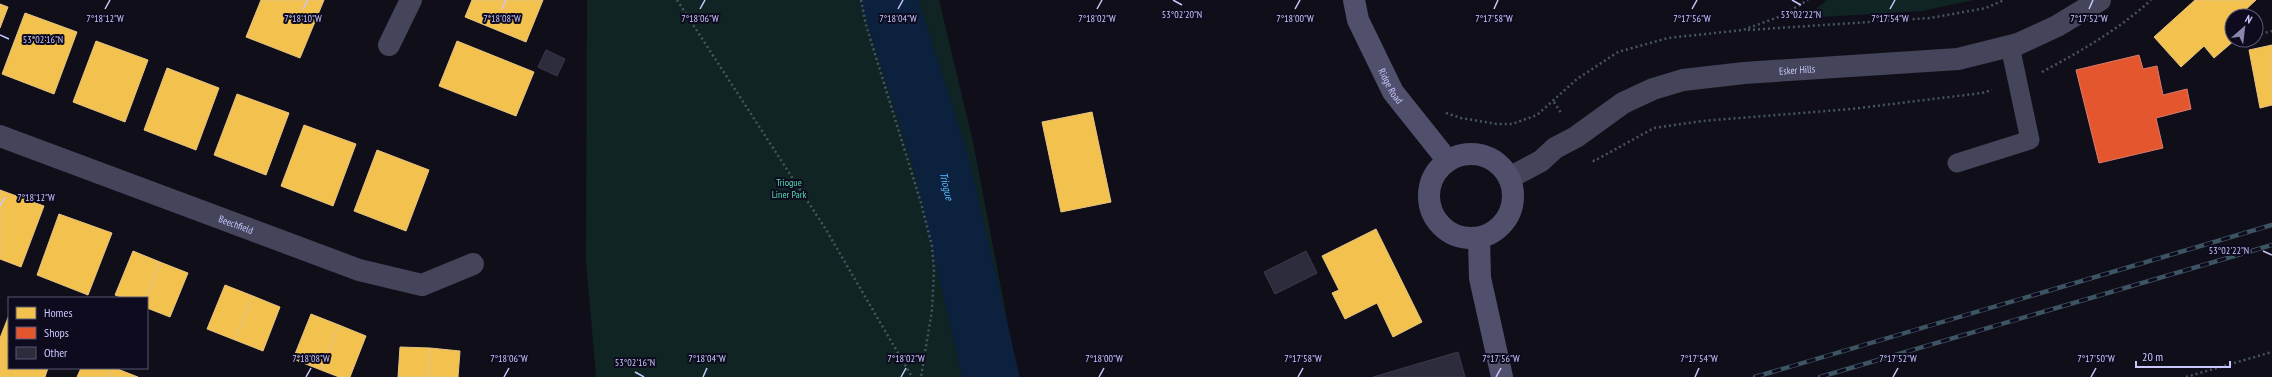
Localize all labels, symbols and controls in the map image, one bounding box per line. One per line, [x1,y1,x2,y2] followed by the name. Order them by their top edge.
[1162,8,1202,21] text: 53°02'20"N
[1781,8,1821,21] text: 53°02'22"N
[2224,8,2264,48] north arrow
[86,12,124,25] text: 7°18'12"W
[284,12,322,25] text: 7°18'10"W
[483,12,521,25] text: 7°18'08"W
[681,12,719,25] text: 7°18'06"W
[879,12,917,25] text: 7°18'04"W
[1078,12,1116,25] text: 7°18'02"W
[1276,12,1314,25] text: 7°18'00"W
[1475,12,1513,25] text: 7°17'58"W
[1673,12,1711,25] text: 7°17'56"W
[1871,12,1909,25] text: 7°17'54"W
[2070,12,2108,25] text: 7°17'52"W
[2243,12,2255,27] text: N
[23,33,63,46] text: 53°02'16"N
[1779,62,1816,78] street label: Esker Hills
[1375,66,1406,107] street label: Ridge Road
[937,171,957,203] water label: Triogue
[772,176,806,201] park label: Triogue Liner Park
[17,191,55,204] text: 7°18'12"W
[217,212,255,237] street label: Beechfield
[2209,244,2249,257] text: 53°02'22"N
[8,297,148,369] legend
[44,305,72,320] text: Homes
[44,325,69,340] text: Shops
[2136,343,2230,369] scale bar
[44,345,68,360] text: Other
[2142,349,2163,364] text: 20 m
[292,352,330,365] text: 7°18'08"W
[490,352,528,365] text: 7°18'06"W
[688,352,726,365] text: 7°18'04"W
[887,352,925,365] text: 7°18'02"W
[1085,352,1123,365] text: 7°18'00"W
[1284,352,1322,365] text: 7°17'58"W
[1482,352,1520,365] text: 7°17'56"W
[1680,352,1718,365] text: 7°17'54"W
[1879,352,1917,365] text: 7°17'52"W
[2077,352,2115,365] text: 7°17'50"W
[615,356,655,369] text: 53°02'16"N

